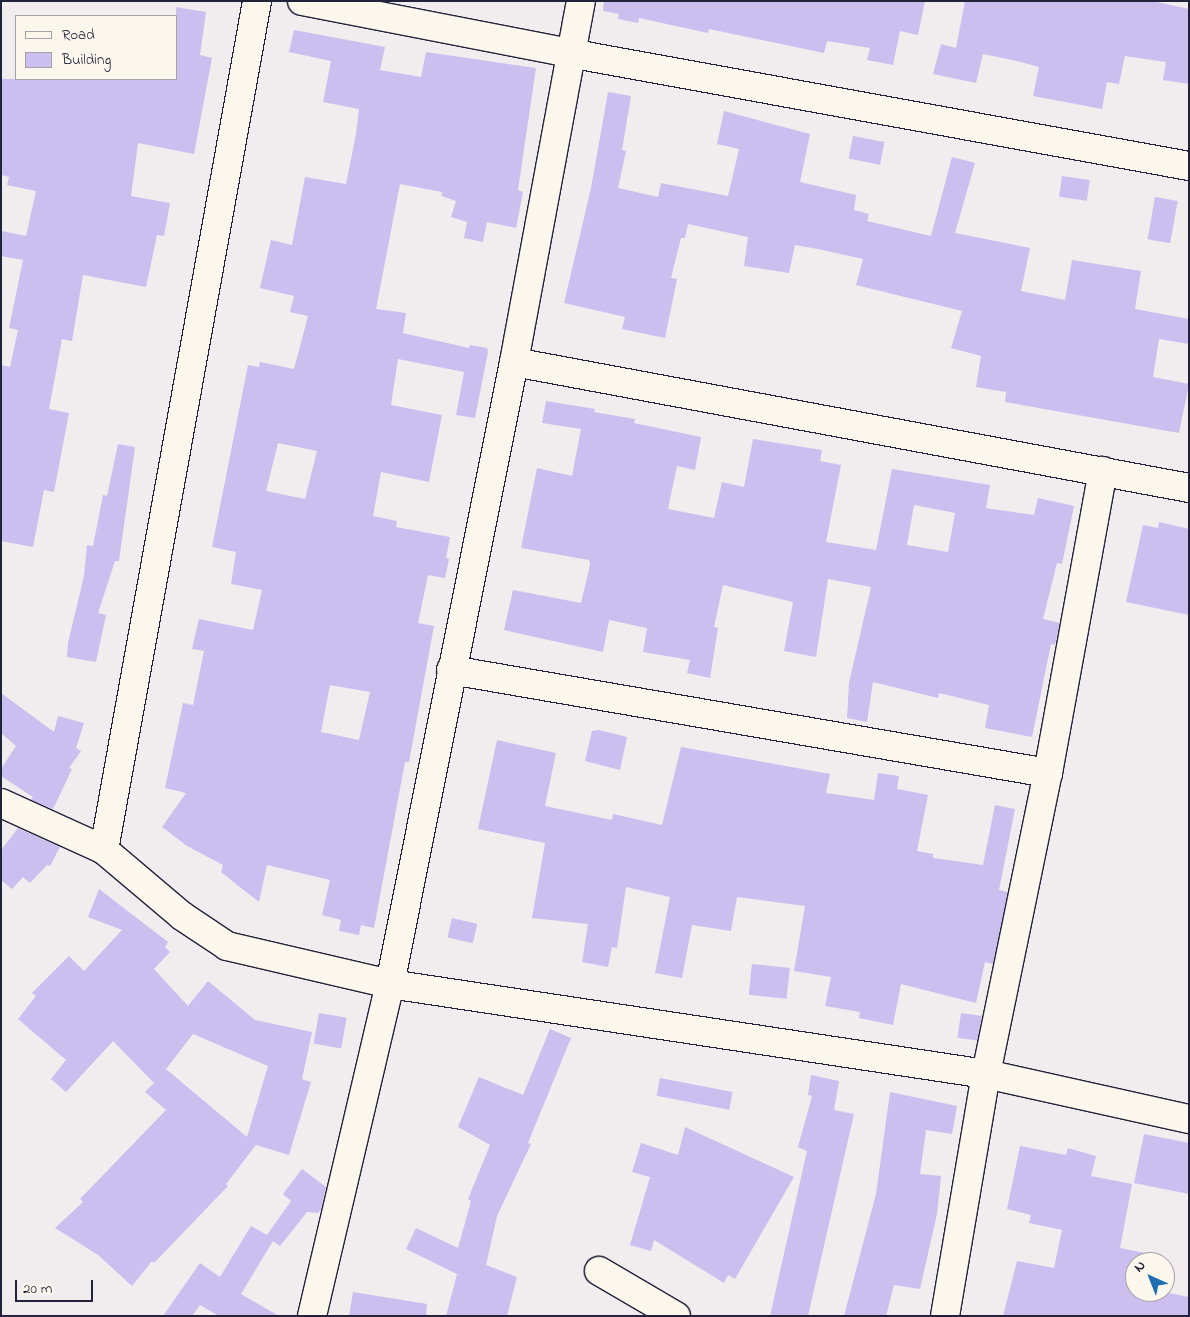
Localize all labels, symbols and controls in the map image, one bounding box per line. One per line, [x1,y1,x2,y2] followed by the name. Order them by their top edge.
[15,15,178,80] legend
[62,24,95,46] text: Road
[62,49,111,71] text: Building
[1125,1252,1175,1302] north arrow
[1129,1256,1151,1277] text: N
[18,1270,95,1302] scale bar
[23,1278,52,1300] text: 20 m

